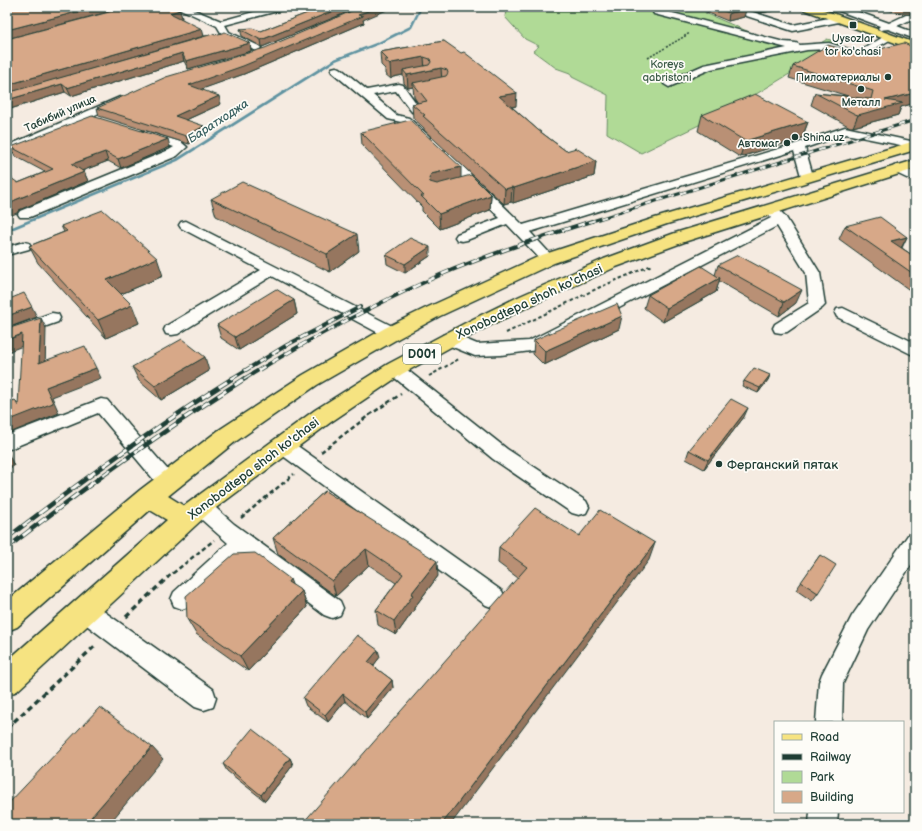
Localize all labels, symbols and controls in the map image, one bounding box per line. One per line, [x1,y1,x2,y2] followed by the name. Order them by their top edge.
[848,20,858,30] marker: Uysozlar tor ko'chasi
[825,32,881,58] place label: Uysozlar tor ko'chasi
[643,58,691,84] park label: Koreys qabristoni
[796,71,880,84] place label: Пиломатериалы
[883,72,893,82] marker: Пиломатериалы
[856,84,866,94] marker: Металл
[22,92,98,135] street label: Табибий улица
[185,96,251,147] water label: Баратходжа
[841,96,881,109] place label: Металл
[803,131,845,144] place label: Shina.uz
[790,132,800,142] marker: Shina.uz
[737,137,780,150] place label: Автомаг
[782,138,792,148] marker: Автомаг
[453,261,605,343] street label: Xonobodtepa shoh ko'chasi
[403,344,441,364] road number: D001
[184,414,322,524] street label: Xonobodtepa shoh ko'chasi
[727,457,838,473] place label: Ферганский пятак
[714,459,724,469] marker: Ферганский пятак
[774,721,904,813] legend
[810,730,839,745] text: Road
[810,750,852,765] text: Railway
[810,770,834,785] text: Park
[810,790,854,805] text: Building

